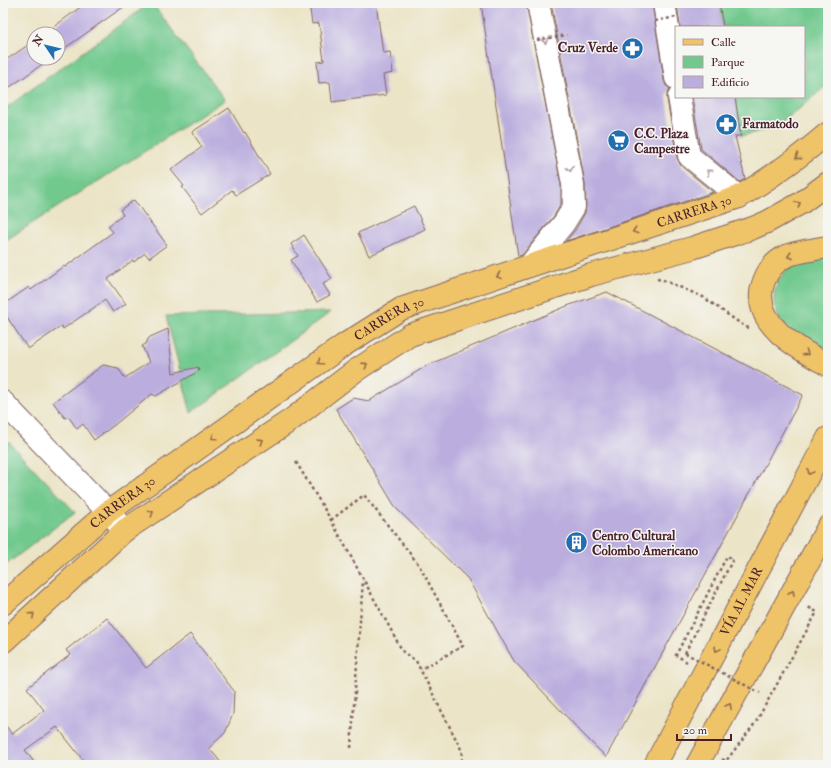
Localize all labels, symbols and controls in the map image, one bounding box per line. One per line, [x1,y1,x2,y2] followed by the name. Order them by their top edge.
[26,26,66,66] north arrow
[675,26,805,98] legend
[29,32,47,49] text: N
[620,35,646,61] pharmacy icon: Cruz Verde
[711,35,736,50] text: Calle
[540,38,549,44] one-way arrow
[558,40,619,56] place label: Cruz Verde
[711,55,745,70] text: Parque
[711,75,749,90] text: Edificio
[714,111,740,137] pharmacy icon: Farmatodo
[742,116,799,132] place label: Farmatodo
[634,126,690,158] place label: C.C. Plaza Campestre
[605,128,631,154] supermarket icon: C.C. Plaza Campestre
[795,152,802,159] one-way arrow
[565,166,573,172] one-way arrow
[706,170,714,177] one-way arrow
[655,192,734,231] street label: CARRERA 30
[794,201,801,208] one-way arrow
[632,226,639,235] one-way arrow
[787,251,794,259] one-way arrow
[495,271,502,280] one-way arrow
[351,294,426,345] street label: CARRERA 30
[802,348,809,355] one-way arrow
[317,357,324,364] one-way arrow
[361,362,368,370] one-way arrow
[211,432,218,439] one-way arrow
[256,438,263,446] one-way arrow
[807,468,815,476] one-way arrow
[87,473,159,532] street label: CARRERA 30
[147,511,154,518] one-way arrow
[592,528,699,559] place label: Centro Cultural Colombo Americano
[564,530,590,556] building icon: Centro Cultural Colombo Americano
[717,564,767,639] street label: VÍA AL MAR
[788,590,795,597] one-way arrow
[27,613,35,620] one-way arrow
[714,645,721,652] one-way arrow
[725,703,732,710] one-way arrow
[677,716,731,742] scale bar
[683,723,708,738] text: 20 m

